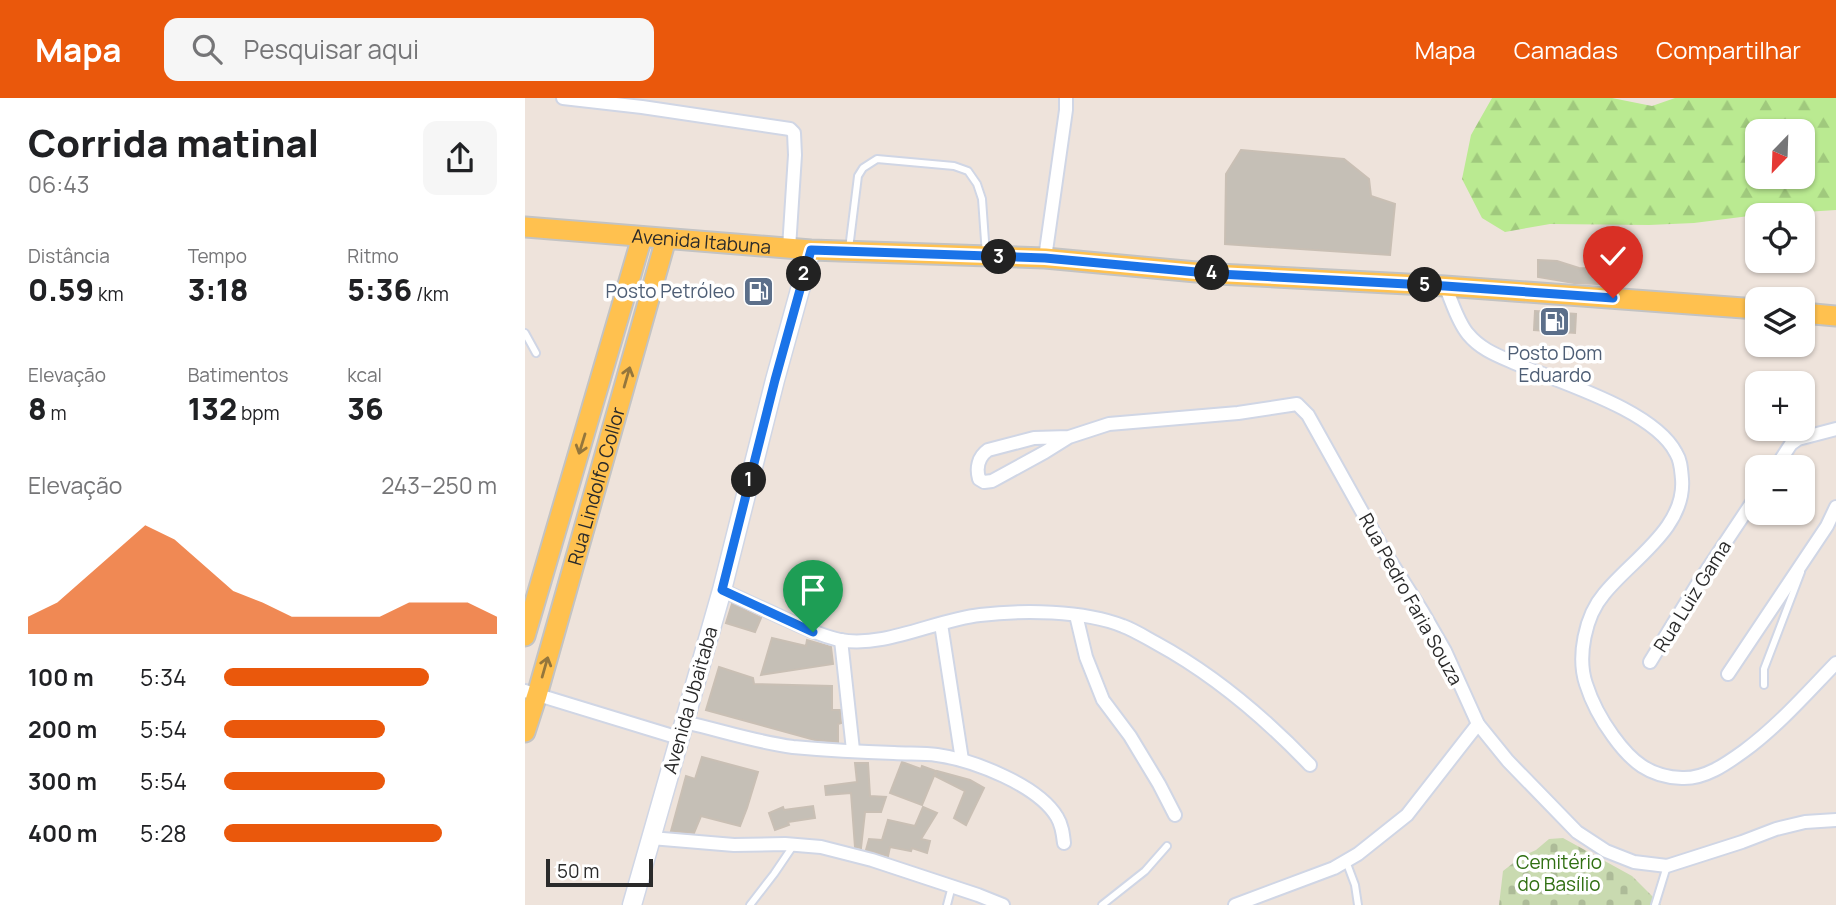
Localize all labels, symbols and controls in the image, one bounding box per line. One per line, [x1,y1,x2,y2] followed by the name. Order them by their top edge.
[164,18,654,81] search box
[35,27,122,72] text: Mapa
[188,30,226,68] icon: search
[244,31,419,67] text: Pesquisar aqui
[1415,33,1476,66] text: Mapa
[1514,33,1618,66] text: Camadas
[1656,33,1801,66] text: Compartilhar
[28,116,319,168] text: Corrida matinal
[1745,119,1815,189] north arrow
[1745,119,1815,525] map controls
[423,121,497,195] button: share
[28,168,89,200] text: 06:43
[1745,203,1815,273] button: locate
[631,223,772,260] street label: Avenida Itabuna
[1583,226,1643,298] pin
[1594,237,1632,275] icon: check
[981,240,1016,274] pin: 3
[28,243,110,269] text: Distância
[188,243,247,269] text: Tempo
[347,243,399,269] text: Ritmo
[993,243,1004,269] text: 3
[787,256,821,292] pin: 2
[1195,256,1229,290] pin: 4
[1206,259,1217,285] text: 4
[798,260,809,286] text: 2
[1408,268,1443,302] pin: 5
[28,269,94,310] text: 0.59
[188,269,248,310] text: 3:18
[347,269,412,310] text: 5:36
[1419,271,1430,297] text: 5
[741,274,775,308] fuel station icon: Posto Petróleo
[605,278,735,304] place label: Posto Petróleo
[94,281,124,307] text: km
[412,281,449,307] text: /km
[1745,287,1815,357] button: layers
[1538,305,1572,339] fuel station icon: Posto Dom Eduardo
[1508,340,1602,388] place label: Posto Dom Eduardo
[28,362,106,388] text: Elevação
[188,362,288,388] text: Batimentos
[347,362,382,388] text: kcal
[622,367,635,389] one-way arrow
[1745,371,1815,441] button: +
[28,388,47,429] text: 8
[188,388,237,429] text: 132
[347,388,384,429] text: 36
[47,400,67,426] text: m
[237,400,280,426] text: bpm
[561,404,631,568] street label: Rua Lindolfo Collor
[574,433,587,455] one-way arrow
[1745,455,1815,525] button: −
[731,462,767,498] pin: 1
[744,466,753,492] text: 1
[28,469,122,501] text: Elevação
[381,469,497,501] text: 243–250 m
[1353,508,1469,690] street label: Rua Pedro Faria Souza
[1647,535,1737,657] street label: Rua Luiz Gama
[783,560,843,632] pin
[794,571,832,609] icon: arrive
[657,623,723,777] street label: Avenida Ubaitaba
[539,656,552,679] one-way arrow
[28,661,94,693] text: 100 m
[140,661,186,693] text: 5:34
[28,713,97,745] text: 200 m
[140,713,187,745] text: 5:54
[28,765,97,797] text: 300 m
[140,765,187,797] text: 5:54
[28,817,98,849] text: 400 m
[140,817,187,849] text: 5:28
[1516,849,1602,897] park label: Cemitério do Basílio
[546,856,653,888] scale bar
[557,858,599,884] text: 50 m

